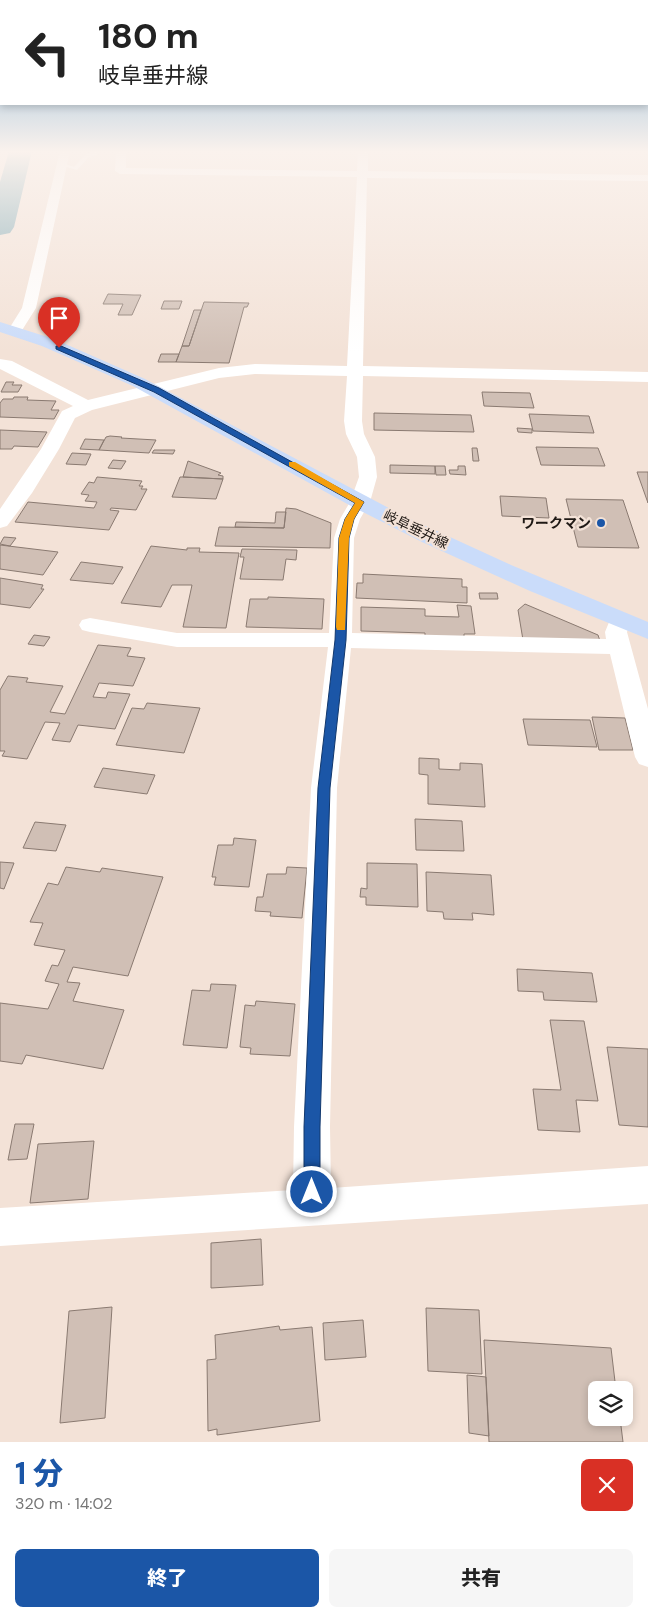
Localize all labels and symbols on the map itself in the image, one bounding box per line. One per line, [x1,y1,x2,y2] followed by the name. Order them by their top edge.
[38,297,80,348] pin
[381,506,451,552] street label: 岐阜垂井線
[521,514,591,532] place label: ワークマン
[595,517,607,529] marker: ワークマン
[285,1165,337,1217] position arrow

